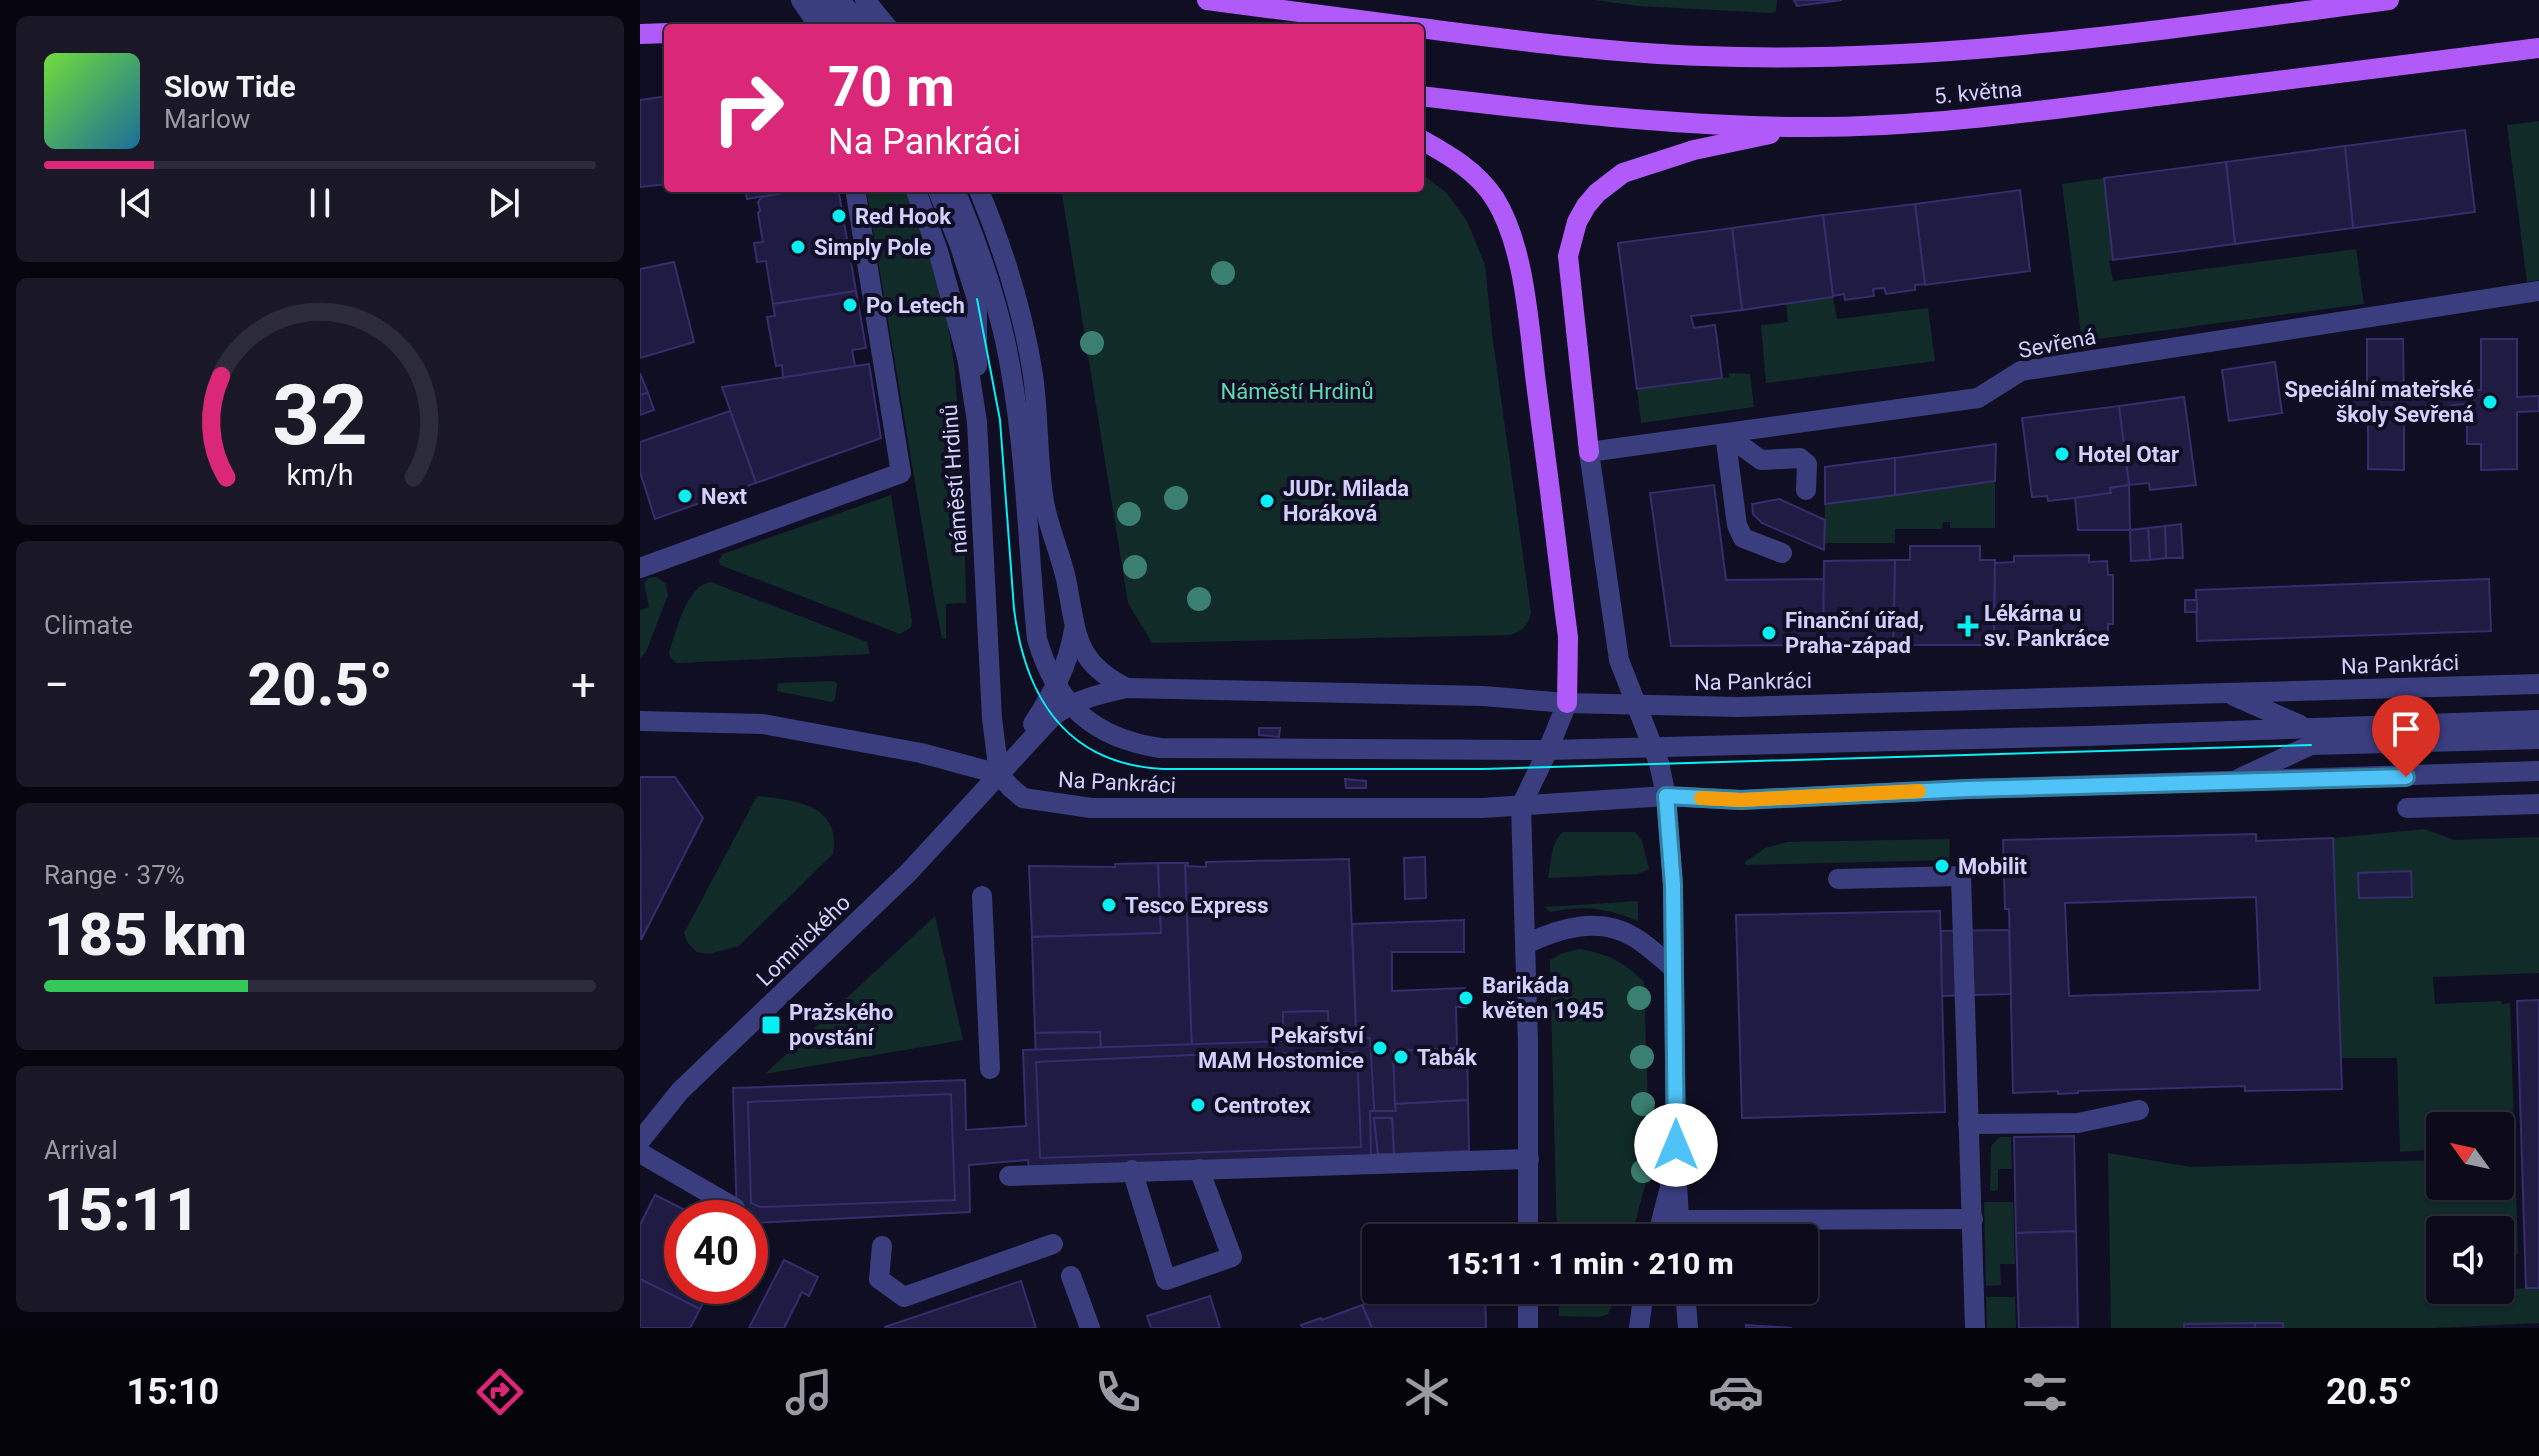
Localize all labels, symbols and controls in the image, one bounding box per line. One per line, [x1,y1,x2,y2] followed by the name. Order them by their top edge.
[828,54,955,120] text: 70 m
[696,56,800,160] icon: right
[164,69,296,104] text: Slow Tide
[1933,76,2023,109] street label: 5. května
[164,104,250,134] text: Marlow
[828,121,1021,163] text: Na Pankráci
[114,181,158,225] icon: previous
[298,181,342,225] icon: pause
[482,181,526,225] icon: next
[855,204,951,229] place label: Red Hook
[830,207,848,225] marker: Red Hook
[814,235,931,260] place label: Simply Pole
[789,238,807,256] marker: Simply Pole
[866,293,965,318] place label: Po Letech
[841,296,859,314] marker: Po Letech
[2016,324,2098,363] street label: Sevřená
[272,366,368,463] text: 32
[2285,377,2474,427] place label: Speciální mateřské školy Sevřená
[1220,379,1374,404] park label: Náměstí Hrdinů
[2481,393,2499,411] marker: Speciální mateřské školy Sevřená
[937,404,972,554] street label: náměstí Hrdinů
[2078,442,2179,467] place label: Hotel Otar
[2053,445,2071,463] marker: Hotel Otar
[286,458,354,492] text: km/h
[1283,476,1409,526] place label: JUDr. Milada Horáková
[701,484,748,509] place label: Next
[676,487,694,505] marker: Next
[1258,492,1276,510] marker: JUDr. Milada Horáková
[1984,601,2110,651] place label: Lékárna u sv. Pankráce
[1785,608,1924,658] place label: Finanční úřad, Praha-západ
[44,610,133,640] text: Climate
[1959,617,1977,635] marker: Lékárna u sv. Pankráce
[1760,624,1778,642] marker: Finanční úřad, Praha-západ
[248,649,393,720] text: 20.5°
[2341,650,2459,679] street label: Na Pankráci
[44,659,69,711] text: −
[571,659,596,711] text: +
[1694,668,1812,695] street label: Na Pankráci
[2372,695,2440,777] pin
[2384,707,2428,751] icon: arrive
[1057,767,1177,798] street label: Na Pankráci
[1958,854,2028,879] place label: Mobilit
[1933,857,1951,875] marker: Mobilit
[44,860,185,890] text: Range · 37%
[752,890,855,991] street label: Lomnického
[1125,893,1268,918] place label: Tesco Express
[1100,896,1118,914] marker: Tesco Express
[44,899,247,970] text: 185 km
[1482,973,1604,1023] place label: Barikáda květen 1945
[1457,989,1475,1007] marker: Barikáda květen 1945
[789,1000,893,1050] place label: Pražského povstání
[760,1014,782,1036] marker: Pražského povstání
[1198,1023,1365,1073] place label: Pekařství MAM Hostomice
[1371,1039,1389,1057] marker: Pekařství MAM Hostomice
[1417,1045,1477,1070] place label: Tabák
[1392,1048,1410,1066] marker: Tabák
[1214,1093,1312,1118] place label: Centrotex
[1189,1096,1207,1114] marker: Centrotex
[1634,1103,1718,1187] position arrow
[2426,1112,2514,1200] north arrow
[2426,1112,2514,1304] map controls
[44,1135,118,1165] text: Arrival
[44,1174,200,1245] text: 15:11
[664,1200,768,1304] speed limit sign: 40
[2426,1216,2514,1304] button: sound
[1446,1246,1734,1281] text: 15:11 · 1 min · 210 m
[472,1364,528,1420] icon: directions
[781,1364,837,1420] icon: music
[1090,1364,1146,1420] icon: phone
[1399,1364,1455,1420] icon: climate
[1708,1364,1764,1420] icon: car
[2017,1364,2073,1420] icon: filters
[126,1371,219,1413] text: 15:10
[2326,1371,2412,1413] text: 20.5°

